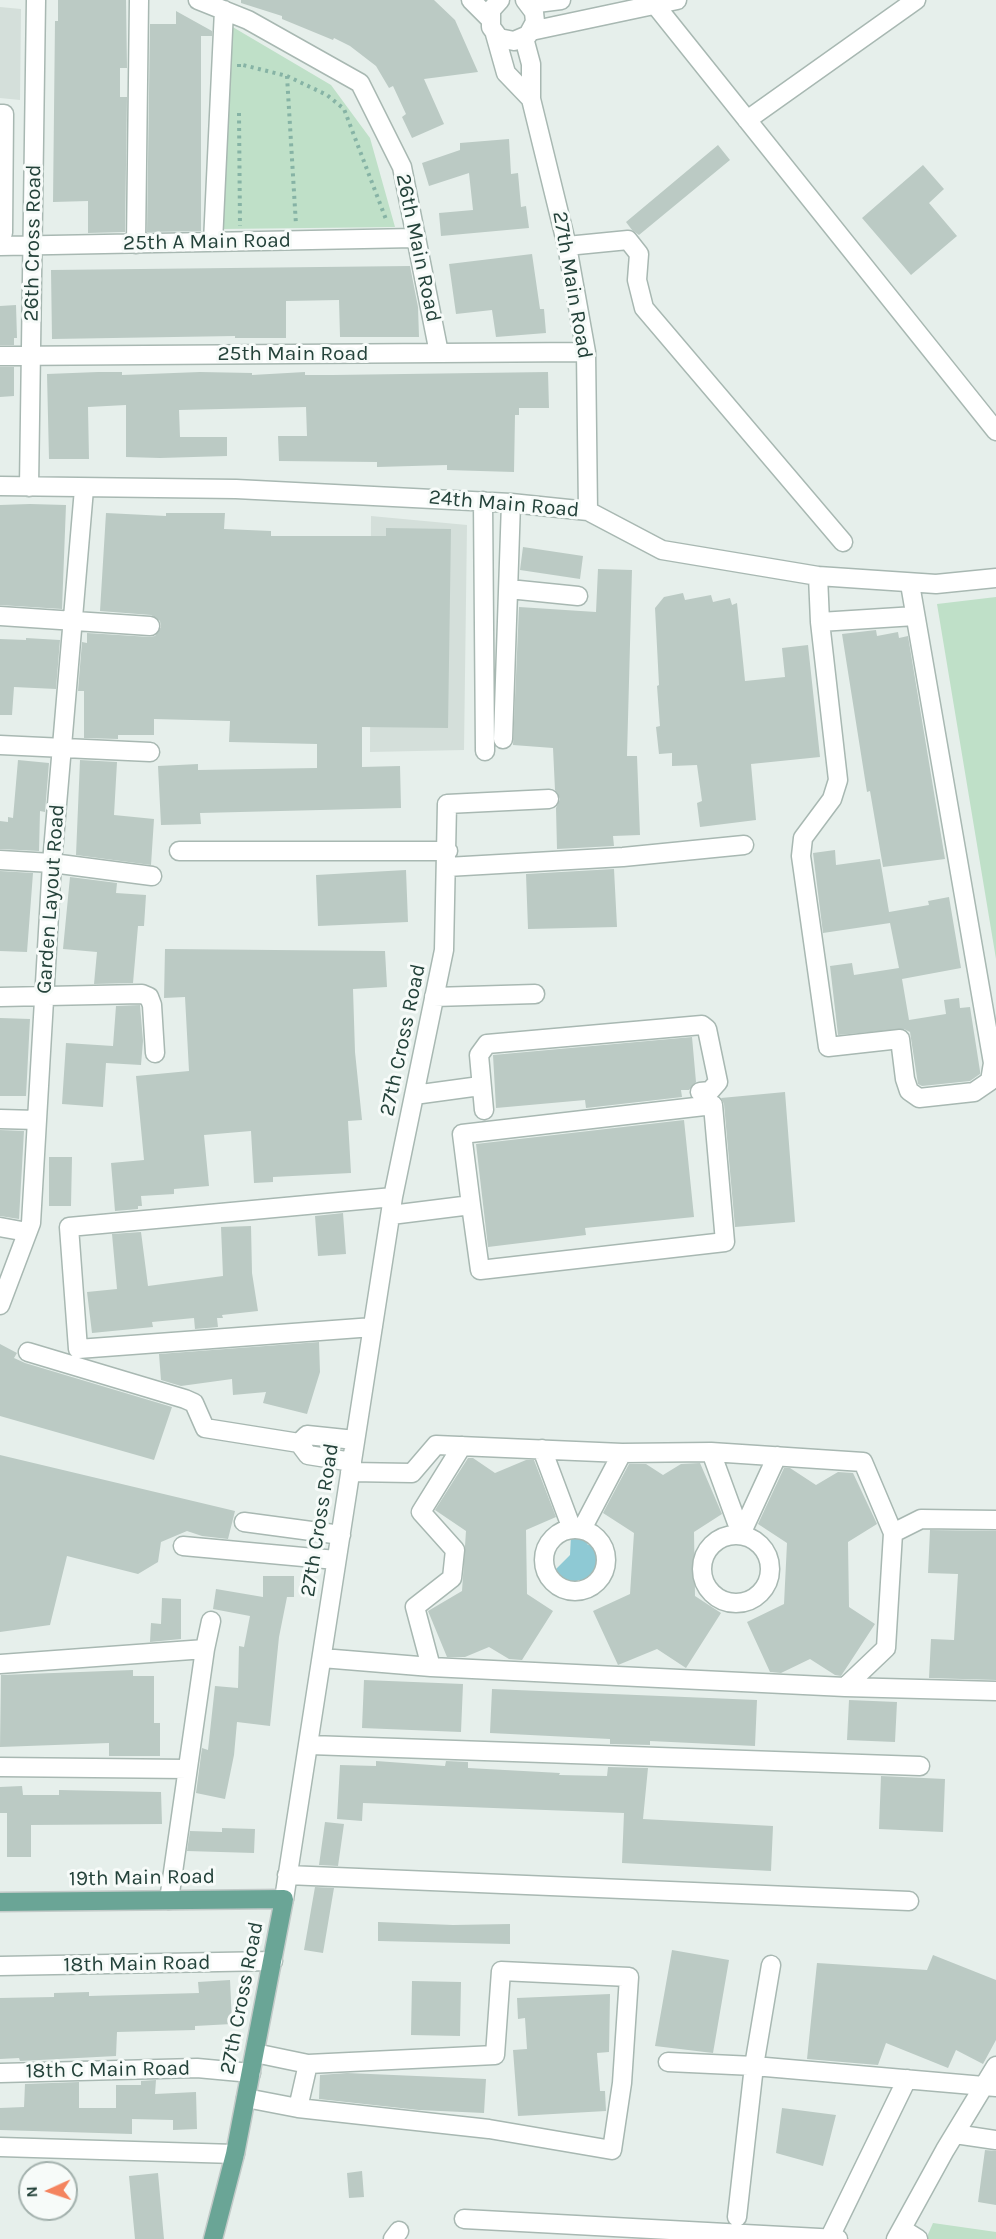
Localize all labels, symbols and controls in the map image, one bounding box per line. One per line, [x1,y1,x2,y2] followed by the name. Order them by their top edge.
[19,164,47,322] street label: 26th Cross Road
[390,171,446,325] street label: 26th Main Road
[547,209,597,361] street label: 27th Main Road
[123,228,291,256] street label: 25th A Main Road
[217,341,369,367] street label: 25th Main Road
[428,485,580,523] street label: 24th Main Road
[32,803,70,995] street label: Garden Layout Road
[375,962,431,1118] street label: 27th Cross Road
[295,1442,345,1598] street label: 27th Cross Road
[69,1864,215,1892] street label: 19th Main Road
[215,1920,269,2076] street label: 27th Cross Road
[63,1950,211,1978] street label: 18th Main Road
[25,2056,191,2084] street label: 18th C Main Road
[18,2161,78,2221] north arrow
[22,2186,41,2198] text: N

